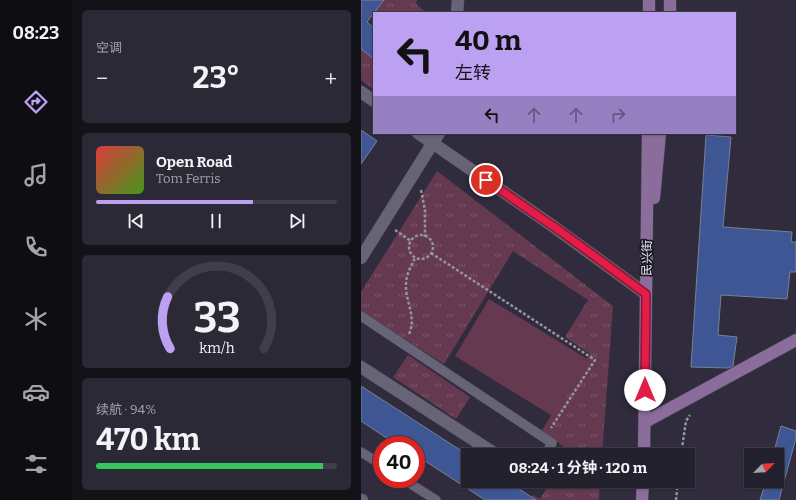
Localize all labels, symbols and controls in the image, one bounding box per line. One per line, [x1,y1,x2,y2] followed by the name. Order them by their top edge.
[13,22,59,44] text: 08:23
[455,24,522,57] text: 40 m
[389,28,441,80] icon: left
[96,40,122,55] text: 空调
[193,60,240,96] text: 23°
[455,62,491,84] text: 左转
[96,65,108,92] text: −
[324,65,337,92] text: +
[22,88,50,116] icon: directions
[481,104,503,126] icon: left
[523,104,545,126] icon: ahead
[565,104,587,126] icon: ahead
[607,104,629,126] icon: right
[156,153,232,171] text: Open Road
[22,161,50,189] icon: music
[469,163,503,197] pin
[475,169,497,191] icon: arrive
[156,171,220,186] text: Tom Ferris
[125,210,147,232] icon: previous
[205,210,227,232] icon: pause
[286,210,308,232] icon: next
[22,233,50,261] icon: phone
[640,240,654,276] street label: 民兴街
[193,293,240,343] text: 33
[22,305,50,333] icon: climate
[199,340,234,357] text: km/h
[624,369,666,411] position arrow
[22,378,50,406] icon: car
[96,402,156,417] text: 续航 · 94%
[96,422,200,458] text: 470 km
[373,436,425,488] speed limit sign: 40
[744,448,784,488] north arrow
[744,448,784,488] map controls
[22,450,50,478] icon: filters
[509,459,647,477] text: 08:24 · 1 分钟 · 120 m

